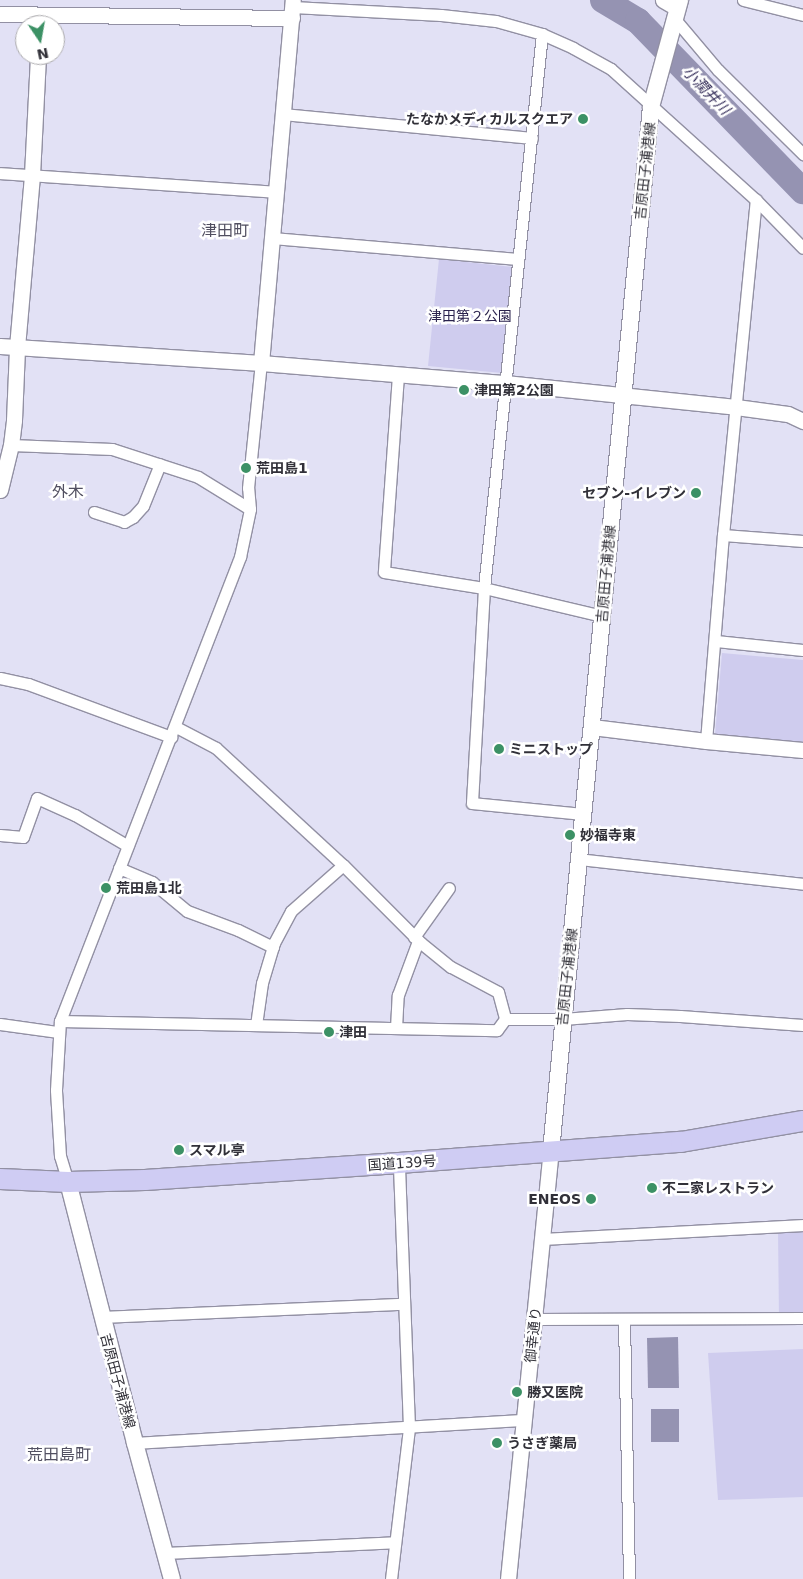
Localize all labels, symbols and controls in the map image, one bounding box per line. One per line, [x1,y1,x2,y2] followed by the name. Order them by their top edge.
[15,15,65,65] north arrow
[36,45,50,63] text: N
[679,63,733,119] water label: 小潤井川
[405,111,573,127] place label: たなかメディカルスクエア
[577,113,589,125] marker: たなかメディカルスクエア
[632,121,658,221] street label: 吉原田子浦港線
[201,221,249,241] district label: 津田町
[428,308,512,324] park label: 津田第２公園
[474,382,554,398] place label: 津田第2公園
[458,384,470,396] marker: 津田第2公園
[256,460,308,476] place label: 荒田島1
[240,462,252,474] marker: 荒田島1
[52,482,84,502] district label: 外木
[582,485,686,501] place label: セブン-イレブン
[690,487,702,499] marker: セブン-イレブン
[593,524,619,624] street label: 吉原田子浦港線
[509,741,593,757] place label: ミニストップ
[493,743,505,755] marker: ミニストップ
[580,827,636,843] place label: 妙福寺東
[564,829,576,841] marker: 妙福寺東
[116,880,182,896] place label: 荒田島1北
[100,882,112,894] marker: 荒田島1北
[554,927,580,1027] street label: 吉原田子浦港線
[339,1024,367,1040] place label: 津田
[323,1026,335,1038] marker: 津田
[189,1142,245,1158] place label: スマル亭
[173,1144,185,1156] marker: スマル亭
[367,1152,437,1174] street label: 国道139号
[662,1180,774,1196] place label: 不二家レストラン
[646,1182,658,1194] marker: 不二家レストラン
[528,1191,581,1207] place label: ENEOS
[585,1193,597,1205] marker: ENEOS
[522,1306,544,1364] street label: 御幸通り
[97,1331,139,1431] street label: 吉原田子浦港線
[527,1384,583,1400] place label: 勝又医院
[511,1386,523,1398] marker: 勝又医院
[507,1435,577,1451] place label: うさぎ薬局
[491,1437,503,1449] marker: うさぎ薬局
[27,1445,91,1465] district label: 荒田島町

